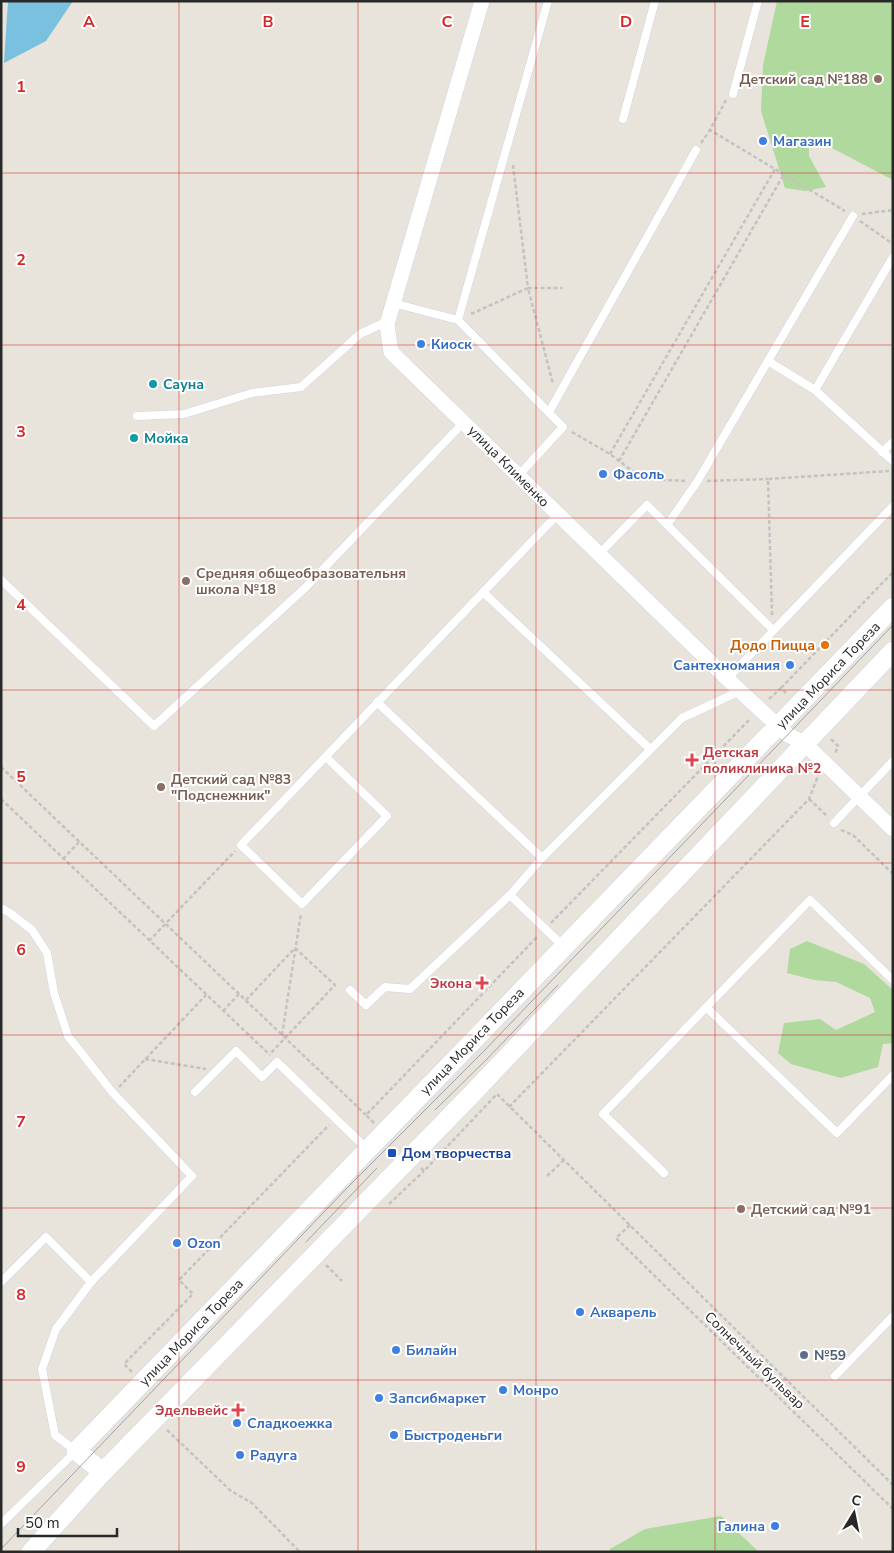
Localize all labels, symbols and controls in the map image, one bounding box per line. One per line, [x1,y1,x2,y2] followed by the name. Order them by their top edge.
[83,11,95,33] text: A
[262,11,274,33] text: B
[442,11,453,33] text: C
[620,11,632,33] text: D
[800,11,810,33] text: E
[739,70,868,89] place label: Детский сад №188
[872,73,884,85] marker: Детский сад №188
[16,76,26,98] text: 1
[773,132,832,151] place label: Магазин
[757,135,769,147] marker: Магазин
[16,249,26,271] text: 2
[431,335,472,354] place label: Киоск
[415,338,427,350] marker: Киоск
[163,375,204,394] place label: Сауна
[147,378,159,390] marker: Сауна
[16,421,26,443] text: 3
[464,421,554,511] street label: улица Клименко
[144,429,189,448] place label: Мойка
[128,432,140,444] marker: Мойка
[613,465,665,484] place label: Фасоль
[597,468,609,480] marker: Фасоль
[196,564,406,599] place label: Средняя общеобразовательня школа №18
[180,575,192,587] marker: Средняя общеобразовательня школа №18
[16,594,26,616] text: 4
[772,618,885,733] street label: улица Мориса Тореза
[730,636,815,655] place label: Додо Пицца
[819,639,831,651] marker: Додо Пицца
[673,656,780,675] place label: Сантехномания
[784,659,796,671] marker: Сантехномания
[703,743,821,778] place label: Детская поликлиника №2
[685,753,699,767] marker: Детская поликлиника №2
[16,766,26,788] text: 5
[171,770,291,805] place label: Детский сад №83 "Подснежник"
[155,781,167,793] marker: Детский сад №83 "Подснежник"
[16,939,26,961] text: 6
[430,974,472,993] place label: Экона
[476,977,488,989] marker: Экона
[416,984,529,1099] street label: улица Мориса Тореза
[16,1111,26,1133] text: 7
[402,1144,511,1163] place label: Дом творчества
[386,1147,398,1159] marker: Дом творчества
[751,1200,871,1219] place label: Детский сад №91
[735,1203,747,1215] marker: Детский сад №91
[187,1234,221,1253] place label: Ozon
[171,1237,183,1249] marker: Ozon
[135,1275,248,1390] street label: улица Мориса Тореза
[16,1284,26,1306] text: 8
[590,1303,657,1322] place label: Акварель
[574,1306,586,1318] marker: Акварель
[700,1307,809,1413] street label: Солнечный бульвар
[406,1341,457,1360] place label: Билайн
[390,1344,402,1356] marker: Билайн
[814,1346,846,1365] place label: №59
[798,1349,810,1361] marker: №59
[513,1381,559,1400] place label: Монро
[497,1384,509,1396] marker: Монро
[389,1389,486,1408] place label: Запсибмаркет
[373,1392,385,1404] marker: Запсибмаркет
[155,1401,228,1420] place label: Эдельвейс
[232,1404,244,1416] marker: Эдельвейс
[247,1414,332,1433] place label: Сладкоежка
[231,1417,243,1429] marker: Сладкоежка
[404,1426,502,1445] place label: Быстроденьги
[388,1429,400,1441] marker: Быстроденьги
[250,1446,297,1465] place label: Радуга
[234,1449,246,1461] marker: Радуга
[16,1456,26,1478] text: 9
[829,1488,879,1538] north arrow
[850,1491,863,1511] text: С
[18,1506,116,1538] scale bar
[25,1513,60,1533] text: 50 m
[718,1517,765,1536] place label: Галина
[769,1520,781,1532] marker: Галина

